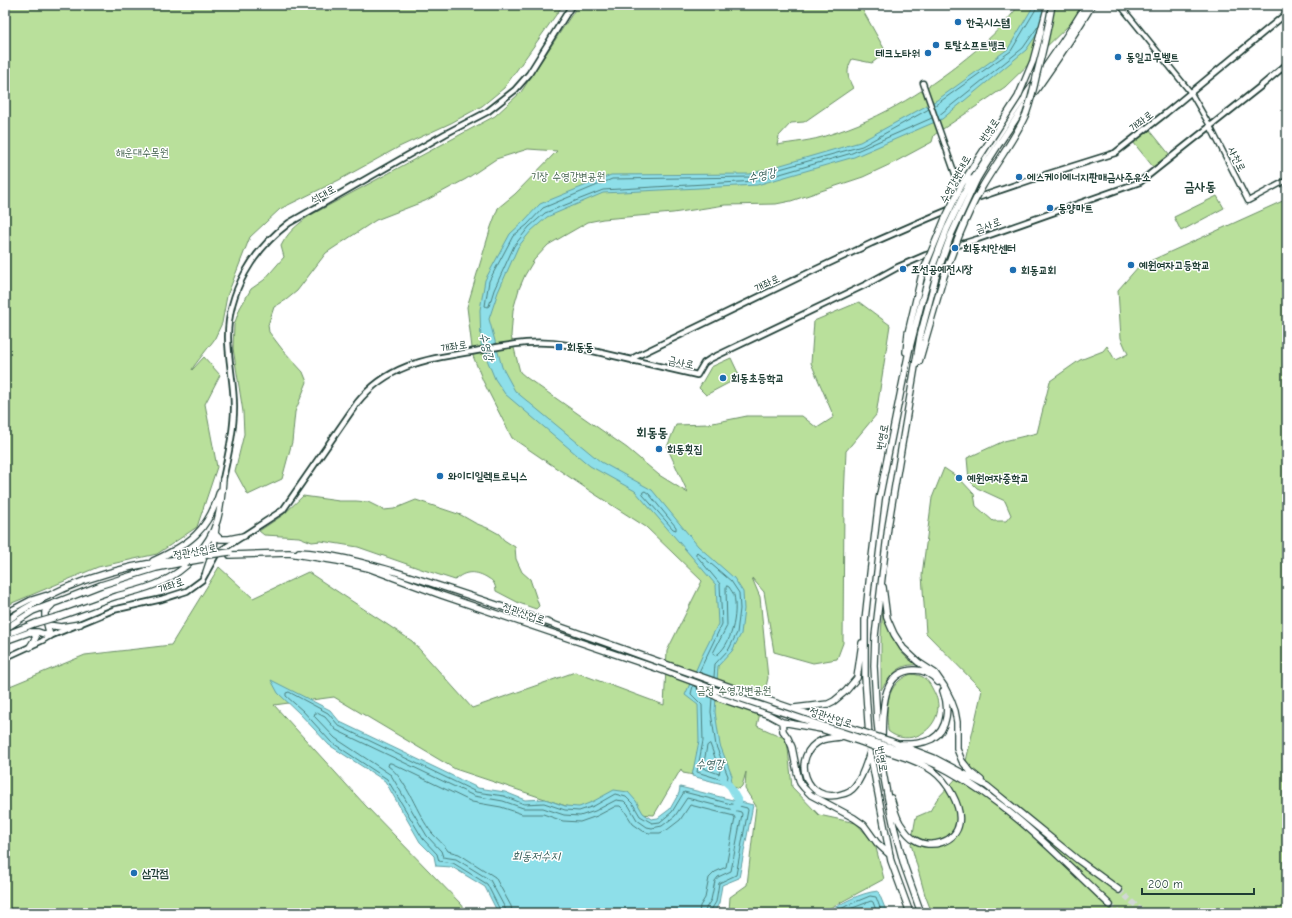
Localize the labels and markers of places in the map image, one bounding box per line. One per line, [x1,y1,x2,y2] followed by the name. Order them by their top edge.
[966,16,1010,29] place label: 한국시스템
[953,17,963,27] marker: 한국시스템
[944,39,1006,52] place label: 토탈소프트뱅크
[931,40,941,50] marker: 토탈소프트뱅크
[876,47,920,60] place label: 테크노타워
[923,48,933,58] marker: 테크노타워
[1126,51,1179,64] place label: 동일고무벨트
[1113,52,1123,62] marker: 동일고무벨트
[1027,171,1151,184] place label: 에스케이에너지판매금사주유소
[1014,172,1024,182] marker: 에스케이에너지판매금사주유소
[1058,202,1094,215] place label: 동양마트
[1045,203,1055,213] marker: 동양마트
[963,242,1016,255] place label: 회동치안센터
[950,243,960,253] marker: 회동치안센터
[1139,259,1210,272] place label: 예원여자고등학교
[1126,260,1136,270] marker: 예원여자고등학교
[911,263,973,276] place label: 조선공예전시장
[898,264,908,274] marker: 조선공예전시장
[1021,264,1057,277] place label: 회동교회
[1008,265,1018,275] marker: 회동교회
[567,341,594,354] place label: 회동동
[554,342,564,352] marker: 회동동
[731,372,784,385] place label: 회동초등학교
[718,373,728,383] marker: 회동초등학교
[667,443,703,456] place label: 회동횟집
[654,444,664,454] marker: 회동횟집
[448,470,528,483] place label: 와이디일렉트로닉스
[435,471,445,481] marker: 와이디일렉트로닉스
[967,472,1029,485] place label: 예원여자중학교
[954,473,964,483] marker: 예원여자중학교
[142,867,169,880] place label: 삼각점
[129,868,139,878] marker: 삼각점

